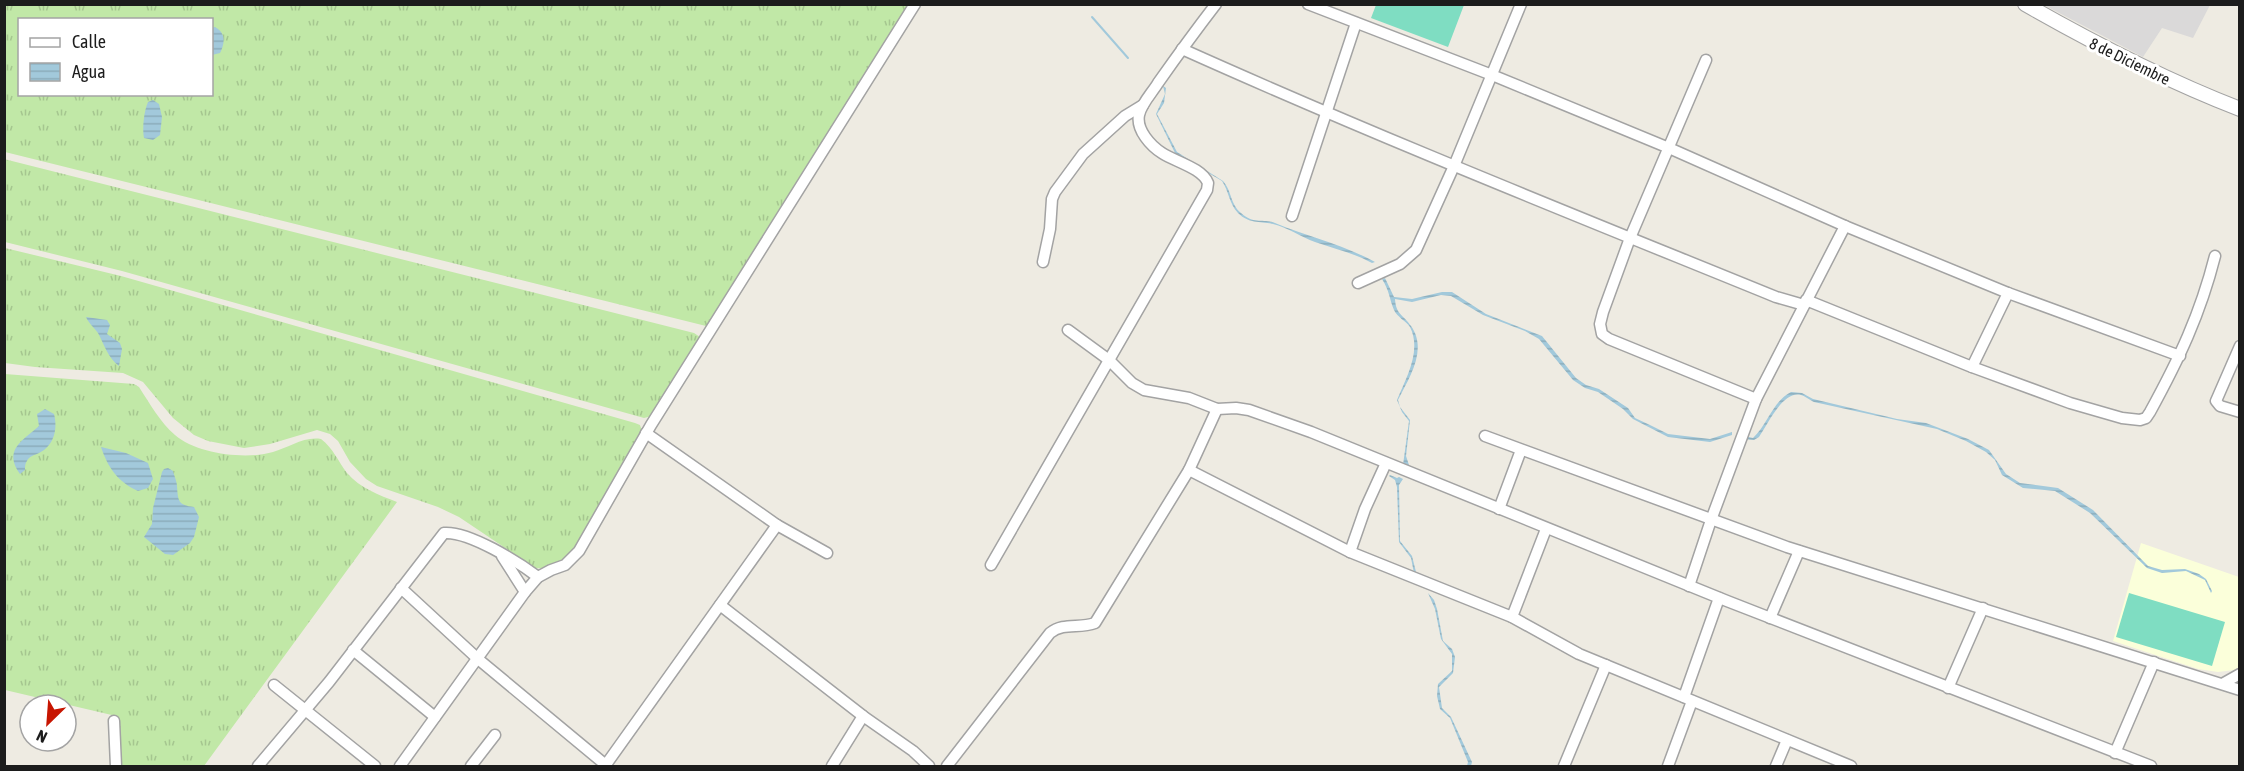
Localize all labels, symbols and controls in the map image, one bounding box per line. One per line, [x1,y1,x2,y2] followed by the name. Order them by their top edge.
[18,18,213,96] legend
[72,31,106,52] text: Calle
[2087,34,2173,88] street label: 8 de Diciembre
[72,61,106,82] text: Agua
[18,693,78,753] north arrow
[34,726,50,747] text: N

